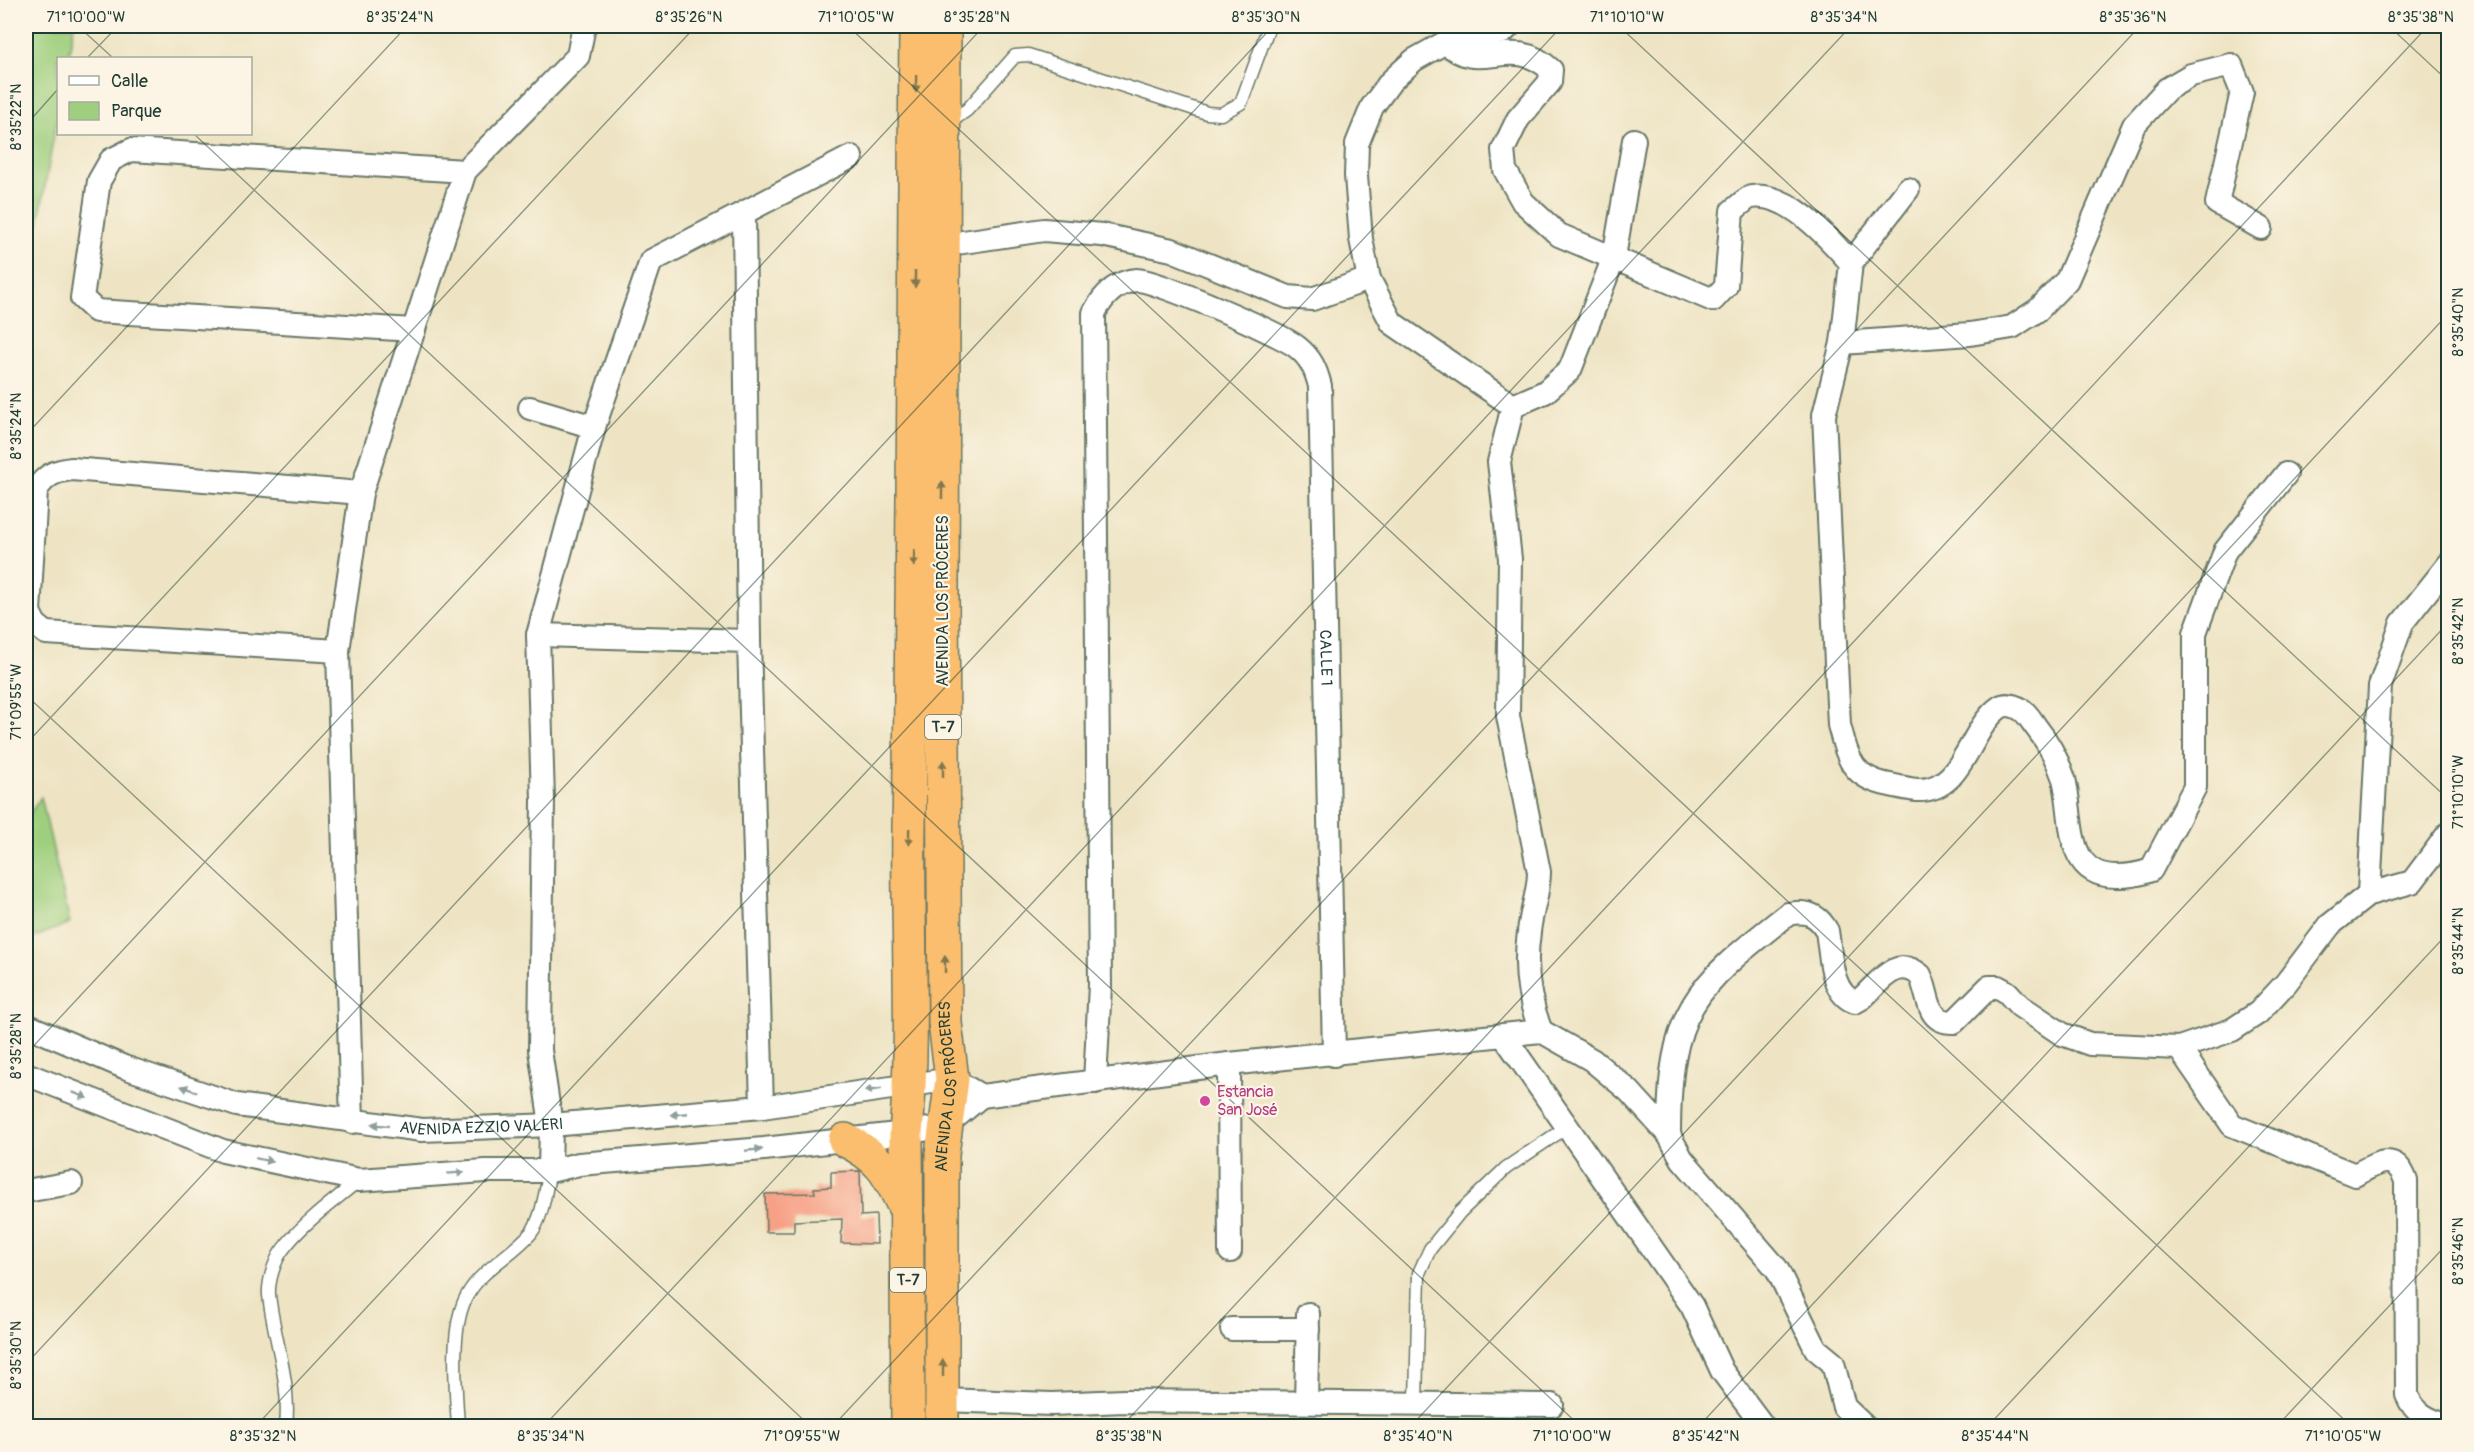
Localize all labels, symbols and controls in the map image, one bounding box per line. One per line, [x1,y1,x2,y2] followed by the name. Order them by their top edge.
[47,8,126,27] text: 71°10'00"W
[367,8,433,27] text: 8°35'24"N
[656,8,722,27] text: 8°35'26"N
[818,8,895,27] text: 71°10'05"W
[944,8,1010,27] text: 8°35'28"N
[1232,8,1300,27] text: 8°35'30"N
[1590,8,1664,27] text: 71°10'10"W
[1811,8,1877,27] text: 8°35'34"N
[2100,8,2166,27] text: 8°35'36"N
[2388,8,2454,27] text: 8°35'38"N
[57,57,252,135] legend
[111,70,148,93] text: Calle
[911,74,921,93] one-way arrow
[7,84,26,150] text: 8°35'22"N
[111,100,161,123] text: Parque
[910,269,920,288] one-way arrow
[2449,288,2468,356] text: 8°35'40"N
[7,393,26,459] text: 8°35'24"N
[937,481,947,500] one-way arrow
[932,515,953,687] street label: AVENIDA LOS PRÓCERES
[909,548,918,567] one-way arrow
[2449,598,2468,664] text: 8°35'42"N
[1315,629,1336,686] street label: CALLE 1
[7,664,26,740] text: 71°09'55"W
[925,715,961,739] road number: T-7
[2449,755,2468,829] text: 71°10'10"W
[938,760,948,779] one-way arrow
[904,827,914,846] one-way arrow
[2449,907,2468,975] text: 8°35'44"N
[940,955,950,974] one-way arrow
[932,1001,962,1172] street label: AVENIDA LOS PRÓCERES
[7,1013,26,1079] text: 8°35'28"N
[1217,1082,1278,1120] place label: Estancia San José
[180,1084,198,1093] one-way arrow
[863,1086,882,1095] one-way arrow
[71,1091,89,1100] one-way arrow
[1198,1094,1212,1108] marker: Estancia San José
[670,1109,689,1119] one-way arrow
[398,1114,564,1140] street label: AVENIDA EZZIO VALERI
[371,1120,390,1130] one-way arrow
[745,1145,764,1155] one-way arrow
[254,1155,273,1165] one-way arrow
[447,1168,466,1178] one-way arrow
[2449,1217,2468,1285] text: 8°35'46"N
[890,1268,926,1292] road number: T-7
[7,1321,26,1389] text: 8°35'30"N
[938,1359,948,1378] one-way arrow
[230,1427,296,1446] text: 8°35'32"N
[518,1427,584,1446] text: 8°35'34"N
[764,1427,840,1446] text: 71°09'55"W
[1096,1427,1162,1446] text: 8°35'38"N
[1384,1427,1452,1446] text: 8°35'40"N
[1533,1427,1612,1446] text: 71°10'00"W
[1673,1427,1739,1446] text: 8°35'42"N
[1961,1427,2029,1446] text: 8°35'44"N
[2305,1427,2382,1446] text: 71°10'05"W

